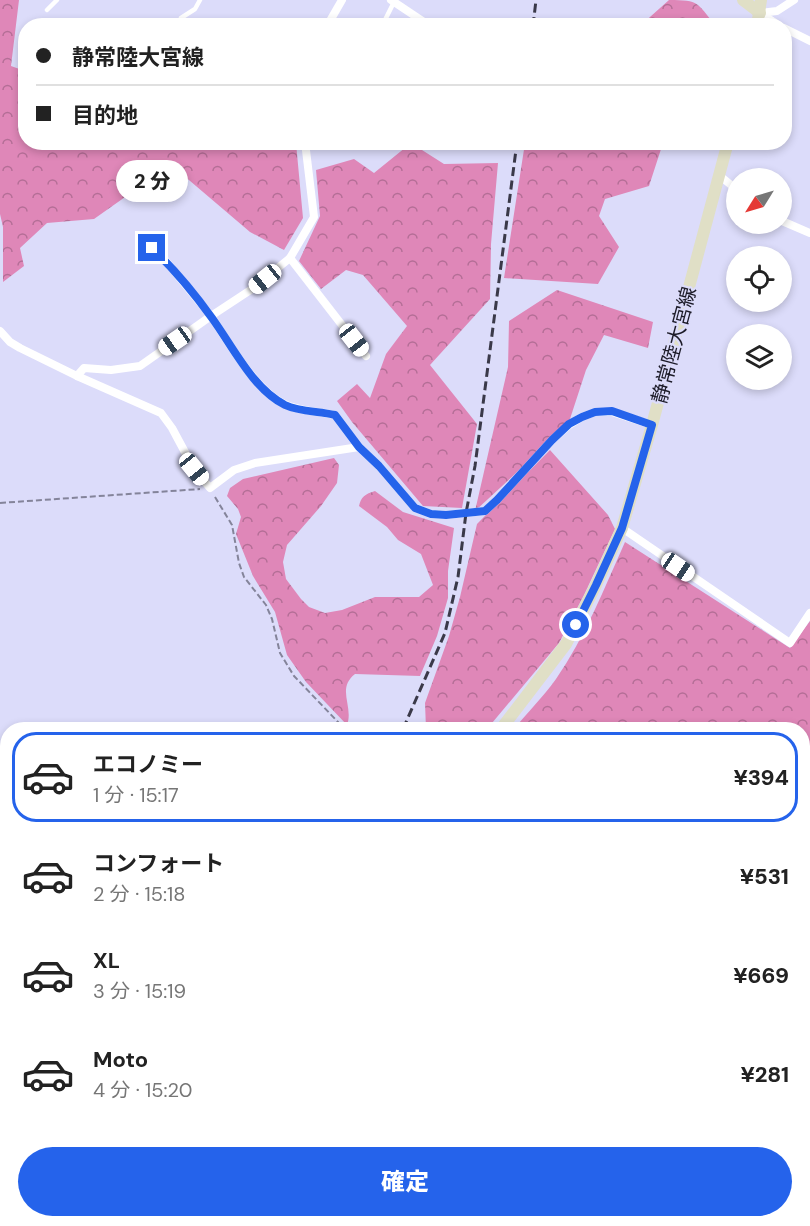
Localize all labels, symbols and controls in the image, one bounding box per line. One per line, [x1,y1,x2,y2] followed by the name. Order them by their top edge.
[72,43,204,72] text: 静常陸大宮線
[72,101,138,130] text: 目的地
[116,161,188,203] callout: 2 分
[134,168,170,194] text: 2 分
[726,168,792,234] north arrow
[726,168,792,390] map controls
[138,234,165,261] route end
[726,246,792,312] button: locate
[245,261,285,297] car
[646,284,702,406] street label: 静常陸大宮線
[336,320,372,360] car
[155,323,195,359] car
[726,324,792,390] button: layers
[176,449,212,489] car
[658,549,698,585] car
[562,611,589,638] route start
[21,750,75,804] icon: car
[93,750,203,779] text: エコノミー
[733,763,789,792] text: ¥394
[93,782,179,808] text: 1 分 · 15:17
[21,849,75,903] icon: car
[93,849,224,878] text: コンフォート
[740,862,789,891] text: ¥531
[93,881,185,907] text: 2 分 · 15:18
[93,946,120,975] text: XL
[21,948,75,1002] icon: car
[733,961,789,990] text: ¥669
[93,978,186,1004] text: 3 分 · 15:19
[93,1045,148,1074] text: Moto
[21,1047,75,1101] icon: car
[740,1060,789,1089] text: ¥281
[93,1077,193,1103] text: 4 分 · 15:20
[18,1147,792,1216] button: 確定

